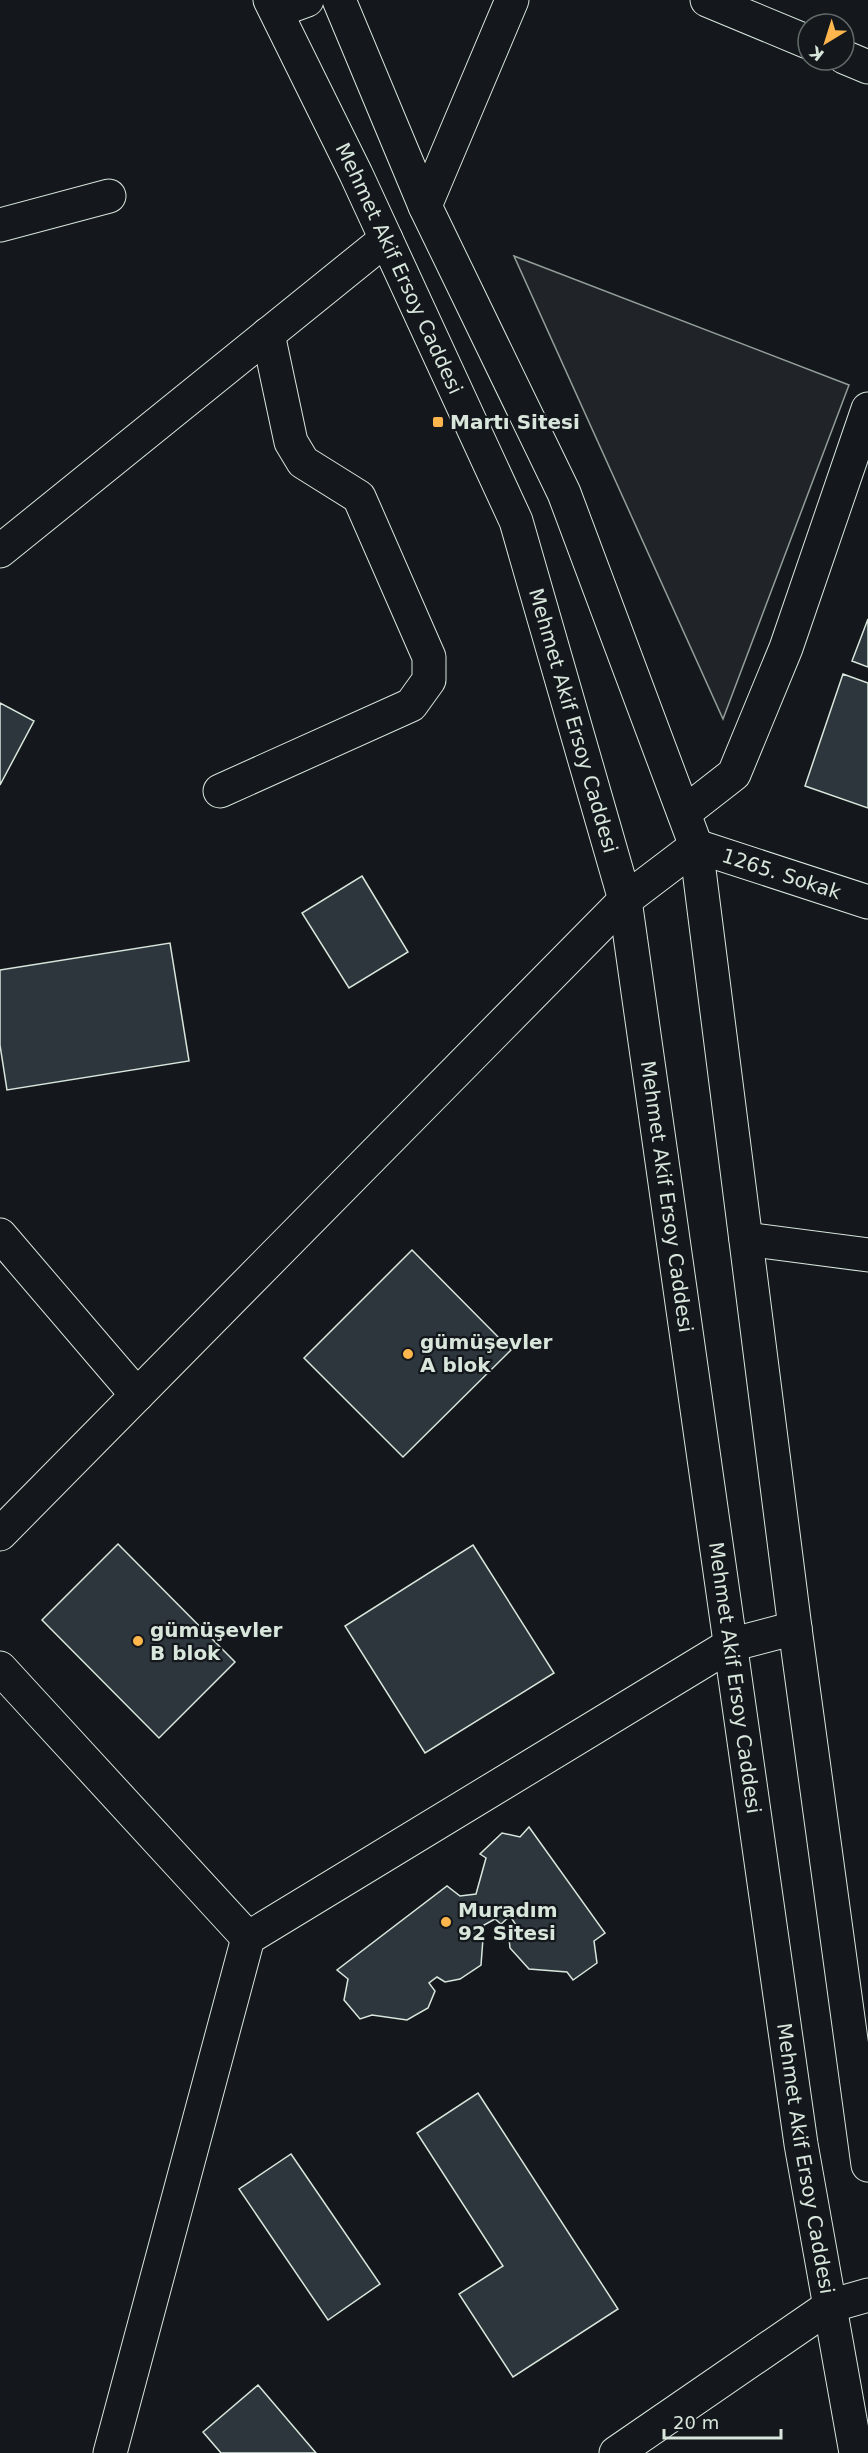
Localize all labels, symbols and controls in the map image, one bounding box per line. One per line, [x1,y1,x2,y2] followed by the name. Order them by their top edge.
[796,12,856,72] north arrow
[806,42,828,65] text: K
[331,139,468,398] street label: Mehmet Akif Ersoy Caddesi
[450,410,580,434] place label: Martı Sitesi
[431,415,445,429] marker: Martı Sitesi
[524,586,623,856] street label: Mehmet Akif Ersoy Caddesi
[719,843,844,905] street label: 1265. Sokak
[636,1059,698,1334] street label: Mehmet Akif Ersoy Caddesi
[420,1330,553,1377] place label: gümüşevler A blok
[401,1347,415,1361] marker: gümüşevler A blok
[704,1540,766,1815] street label: Mehmet Akif Ersoy Caddesi
[150,1618,283,1665] place label: gümüşevler B blok
[131,1634,145,1648] marker: gümüşevler B blok
[458,1898,558,1945] place label: Muradım 92 Sitesi
[439,1915,453,1929] marker: Muradım 92 Sitesi
[772,2021,839,2296] street label: Mehmet Akif Ersoy Caddesi
[664,2402,781,2440] scale bar
[673,2412,719,2433] text: 20 m

